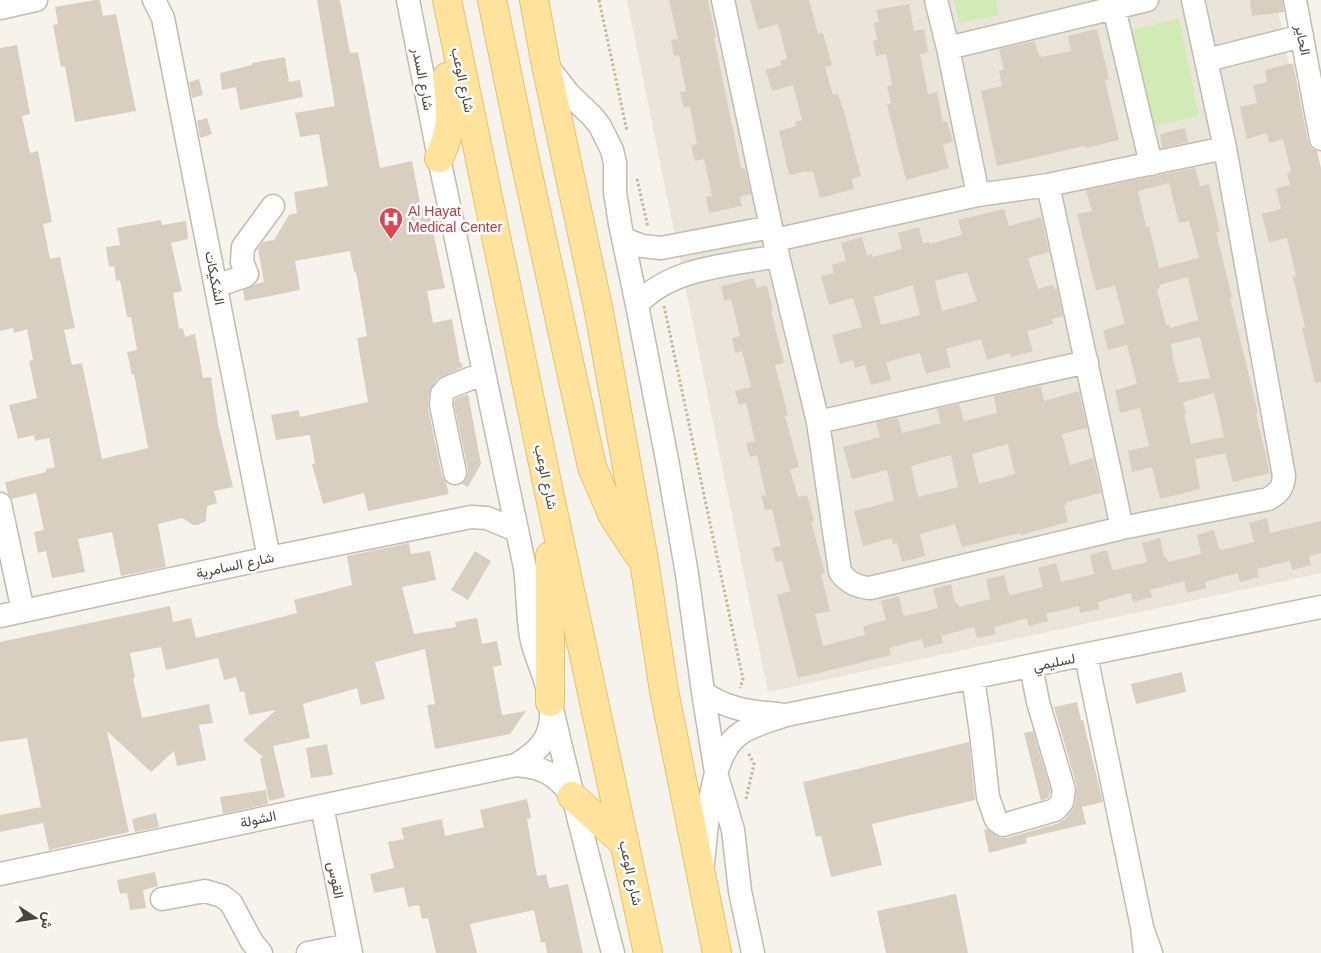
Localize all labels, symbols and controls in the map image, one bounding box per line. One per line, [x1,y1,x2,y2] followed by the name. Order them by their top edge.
[1291,22,1314,57] street label: الحاير
[406,45,437,112] street label: شارع السدر
[445,46,478,115] street label: شارع الوعب
[408,203,502,235] place label: Al Hayat Medical Center
[378,206,404,240] hospital icon: Al Hayat Medical Center
[202,250,228,306] street label: الشكيكات
[528,443,561,512] street label: شارع الوعب
[195,549,276,584] street label: شارع السامرية
[1032,650,1077,678] street label: لسليمي
[238,807,278,832] street label: الشولة
[613,839,646,908] street label: شارع الوعب
[324,860,347,900] street label: القوس
[10,893,60,943] north arrow
[37,911,57,931] text: ش

